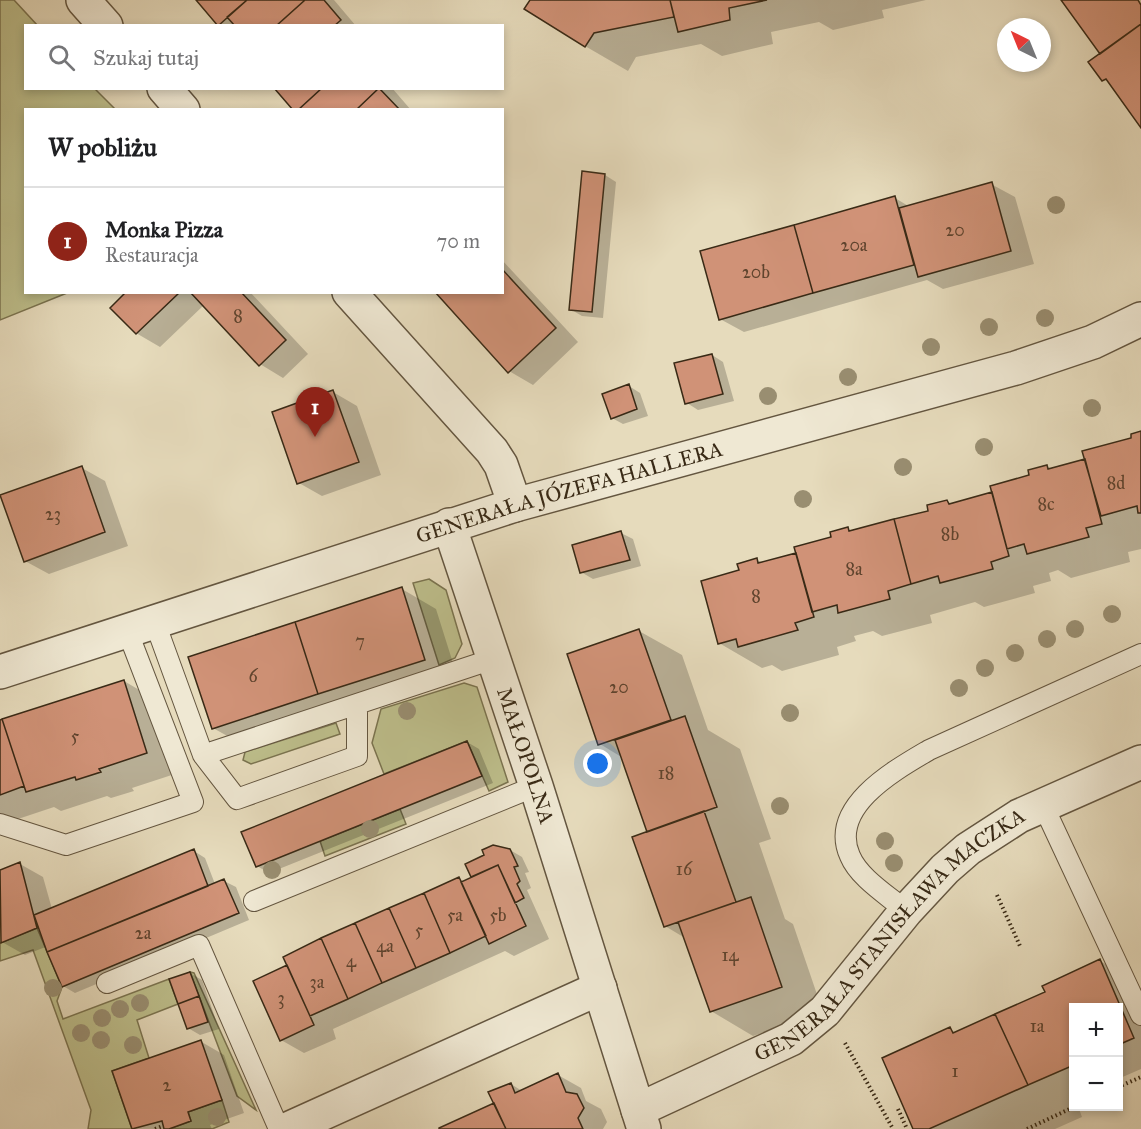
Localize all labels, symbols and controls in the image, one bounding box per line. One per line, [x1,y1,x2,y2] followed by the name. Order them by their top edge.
[997,18,1051,72] north arrow
[24,24,504,90] search box
[45,41,78,74] icon: search
[93,44,199,71] text: Szukaj tutaj
[48,131,157,163] text: W pobliżu
[105,216,223,243] text: Monka Pizza
[945,219,965,241] house number: 20
[64,229,71,253] text: 1
[437,229,480,253] text: 70 m
[841,234,868,256] house number: 20a
[105,243,198,267] text: Restauracja
[742,261,770,283] house number: 20b
[233,305,243,327] house number: 8
[296,388,334,437] pin: 1
[413,436,725,549] street label: GENERAŁA JÓZEFA HALLERA
[1107,472,1125,494] house number: 8d
[1037,493,1055,515] house number: 8c
[45,503,61,525] house number: 23
[941,523,959,545] house number: 8b
[845,558,863,580] house number: 8a
[751,585,761,607] house number: 8
[355,630,365,652] house number: 7
[248,665,258,687] house number: 6
[609,676,629,698] house number: 20
[491,684,560,827] street label: MAŁOPOLNA
[71,725,80,747] house number: 5
[583,749,612,778] your location
[658,762,674,784] house number: 18
[750,803,1030,1067] street label: GENERAŁA STANISŁAWA MACZKA
[676,858,693,880] house number: 16
[447,904,463,926] house number: 5a
[489,904,507,926] house number: 5b
[415,919,424,941] house number: 5
[135,922,152,944] house number: 2a
[376,935,394,957] house number: 4a
[721,944,740,966] house number: 14
[346,950,357,972] house number: 4
[310,971,325,993] house number: 3a
[277,987,285,1009] house number: 3
[1069,1003,1123,1111] map controls
[1069,1003,1123,1057] button: +
[1030,1015,1045,1037] house number: 1a
[1069,1057,1123,1111] button: −
[951,1060,959,1082] house number: 1
[163,1074,172,1096] house number: 2

